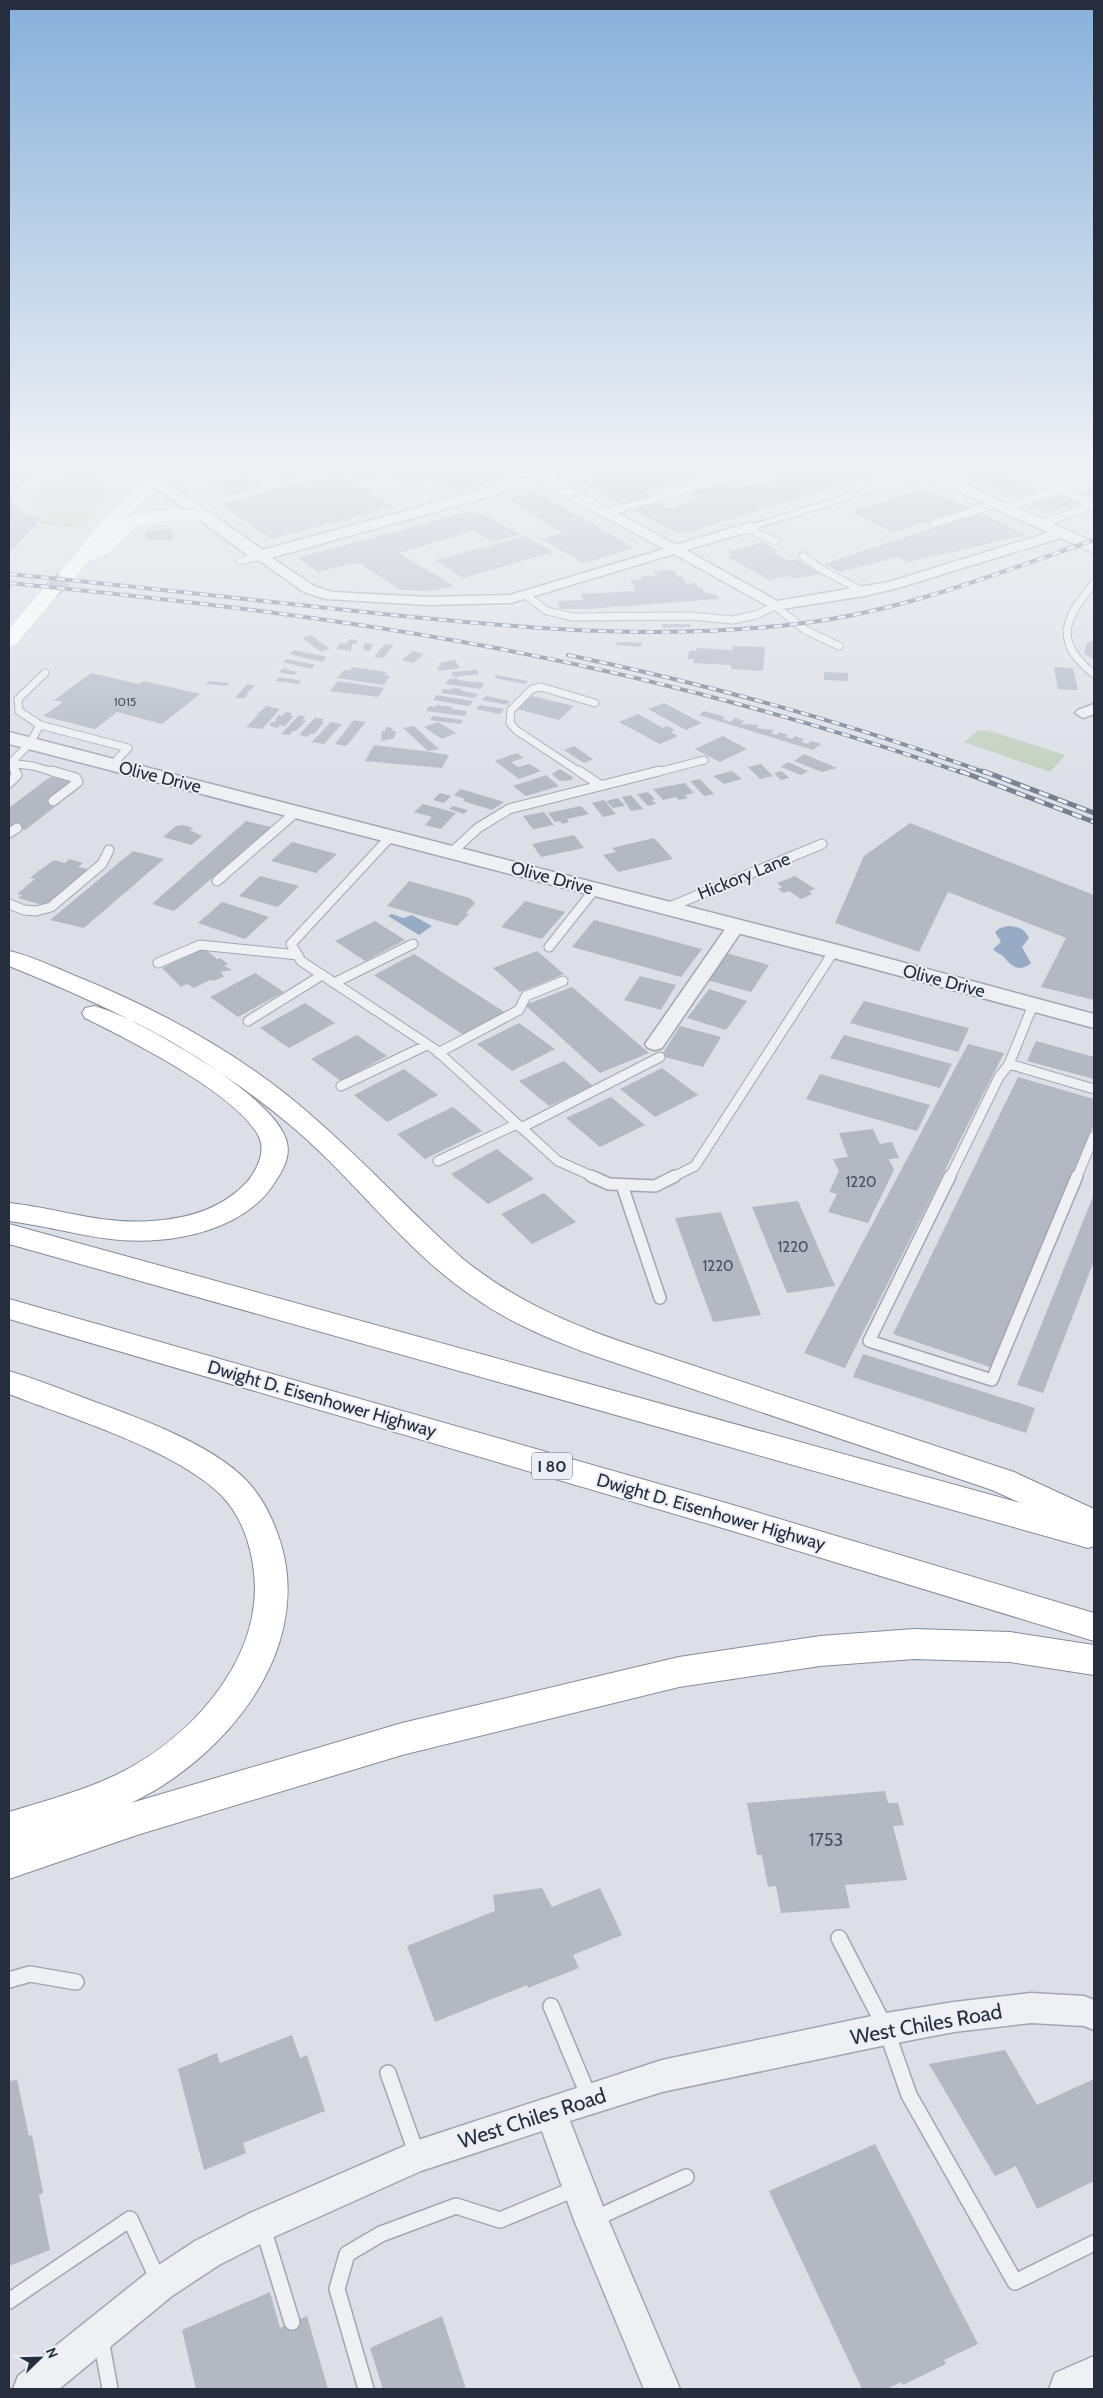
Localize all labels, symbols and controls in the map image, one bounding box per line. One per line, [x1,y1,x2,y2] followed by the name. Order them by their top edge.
[114,694,136,709] house number: 1015
[117,756,203,798] street label: Olive Drive
[695,847,793,905] street label: Hickory Lane
[509,856,595,900] street label: Olive Drive
[901,959,987,1003] street label: Olive Drive
[845,1173,877,1191] house number: 1220
[777,1238,809,1256] house number: 1220
[702,1257,734,1275] house number: 1220
[205,1356,439,1442] street label: Dwight D. Eisenhower Highway
[532,1452,572,1480] road number: I 80
[594,1469,828,1555] street label: Dwight D. Eisenhower Highway
[809,1829,843,1851] house number: 1753
[848,1998,1004,2050] street label: West Chiles Road
[455,2082,609,2154] street label: West Chiles Road
[15,2333,65,2383] north arrow
[42,2345,62,2361] text: N

